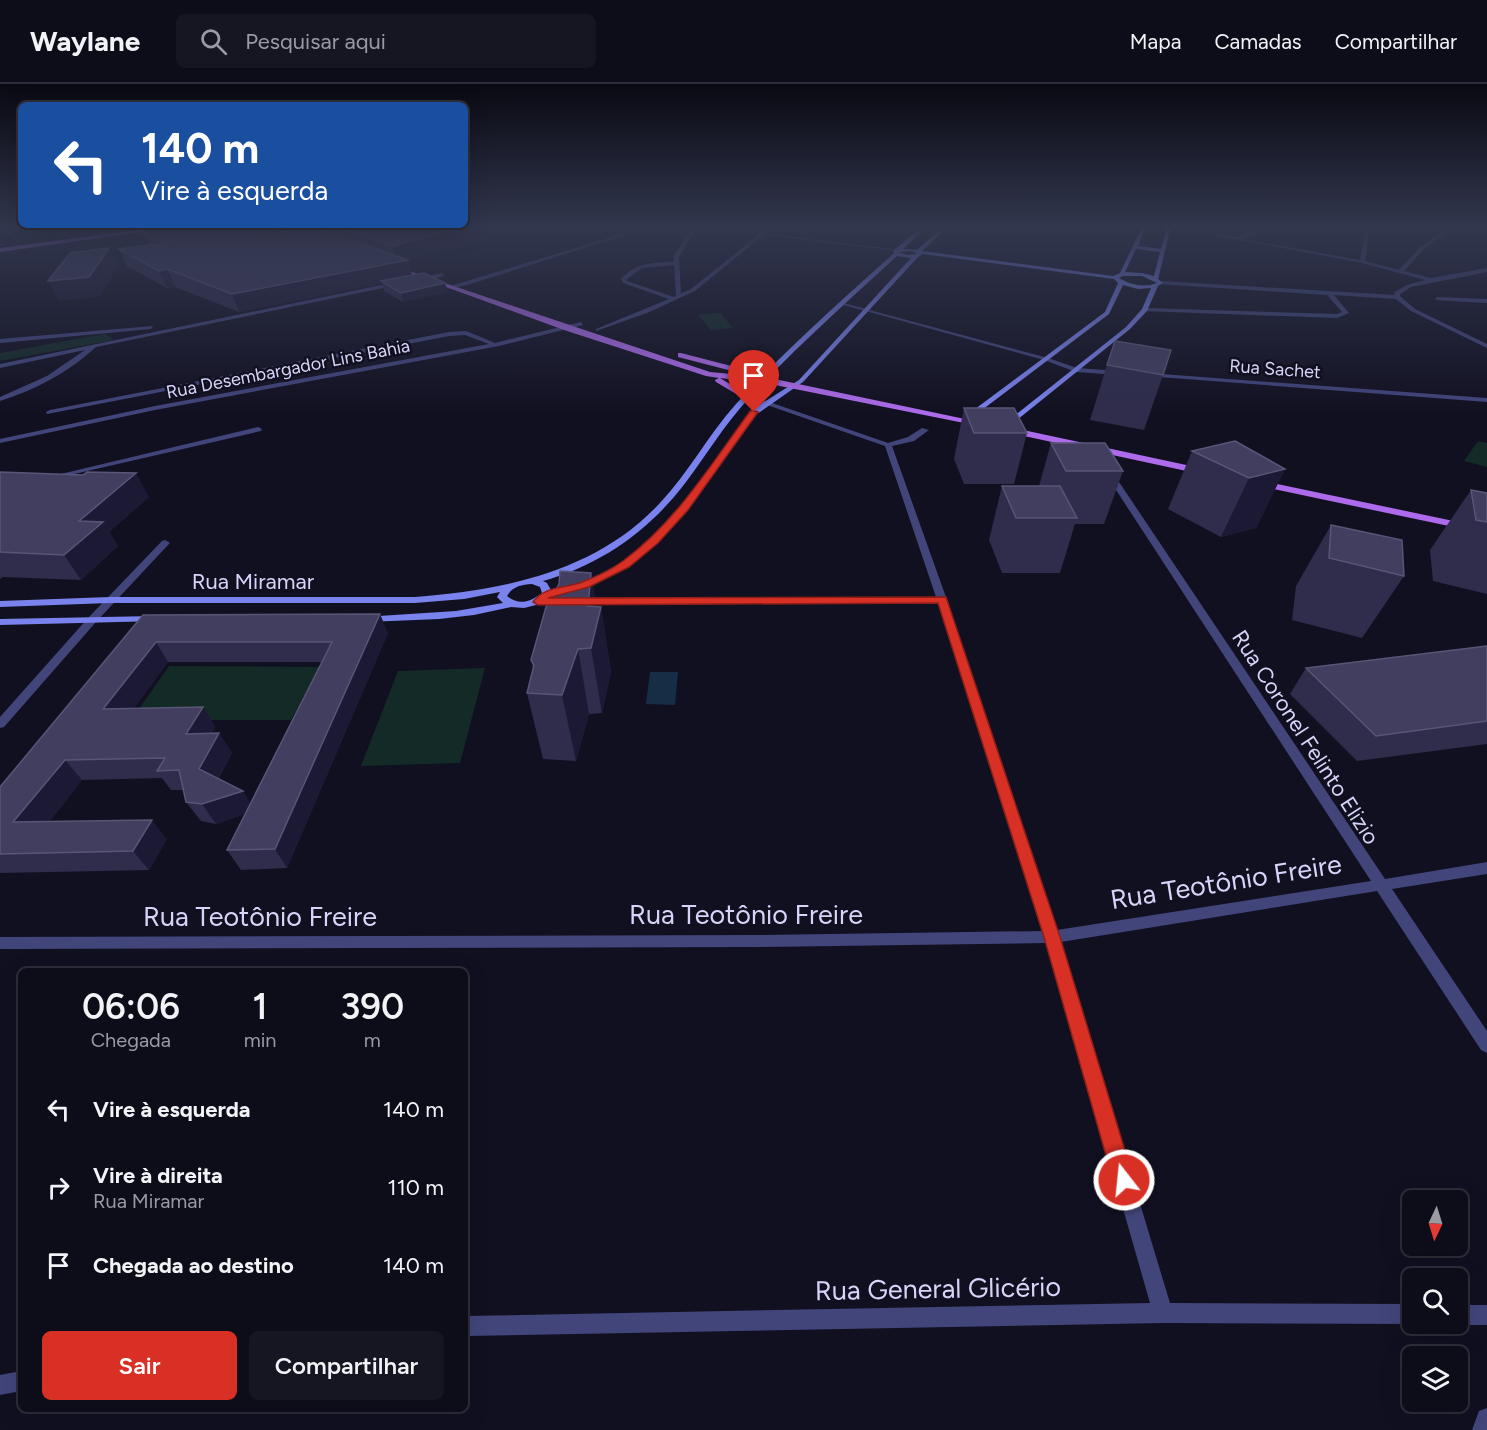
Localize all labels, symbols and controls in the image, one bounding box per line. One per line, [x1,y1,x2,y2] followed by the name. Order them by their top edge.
[176,14,596,68] search box
[30,24,140,58] text: Waylane
[197,25,230,58] icon: search
[245,28,386,55] text: Pesquisar aqui
[1130,29,1181,54] text: Mapa
[1214,29,1302,54] text: Camadas
[1335,29,1457,54] text: Compartilhar
[141,123,259,174] text: 140 m
[42,126,120,204] icon: left
[141,174,328,207] text: Vire à esquerda
[164,335,412,403] street label: Rua Desembargador Lins Bahia
[728,350,779,412] pin
[1229,355,1322,383] street label: Rua Sachet
[737,359,770,392] icon: arrive
[192,568,315,595] street label: Rua Miramar
[1226,625,1385,850] street label: Rua Coronel Felinto Elizio
[1108,847,1344,916] street label: Rua Teotônio Freire
[629,898,863,931] street label: Rua Teotônio Freire
[143,900,377,933] street label: Rua Teotônio Freire
[82,985,180,1028] text: 06:06
[253,985,268,1028] text: 1
[340,985,404,1028] text: 390
[91,1028,171,1052] text: Chegada
[244,1028,277,1052] text: min
[364,1028,381,1052] text: m
[42,1093,75,1126] icon: left
[93,1096,251,1123] text: Vire à esquerda
[383,1096,444,1123] text: 140 m
[1092,1148,1156,1212] position arrow
[93,1162,223,1189] text: Vire à direita
[42,1171,75,1204] icon: right
[388,1174,444,1201] text: 110 m
[93,1189,204,1213] text: Rua Miramar
[1402,1190,1468,1256] north arrow
[1402,1190,1468,1412] map controls
[42,1249,75,1282] icon: arrive
[93,1252,294,1279] text: Chegada ao destino
[383,1252,444,1279] text: 140 m
[1402,1268,1468,1334] button: search
[815,1270,1061,1307] street label: Rua General Glicério
[42,1331,237,1400] button: Sair
[249,1331,444,1400] button: Compartilhar
[1402,1346,1468,1412] button: layers

